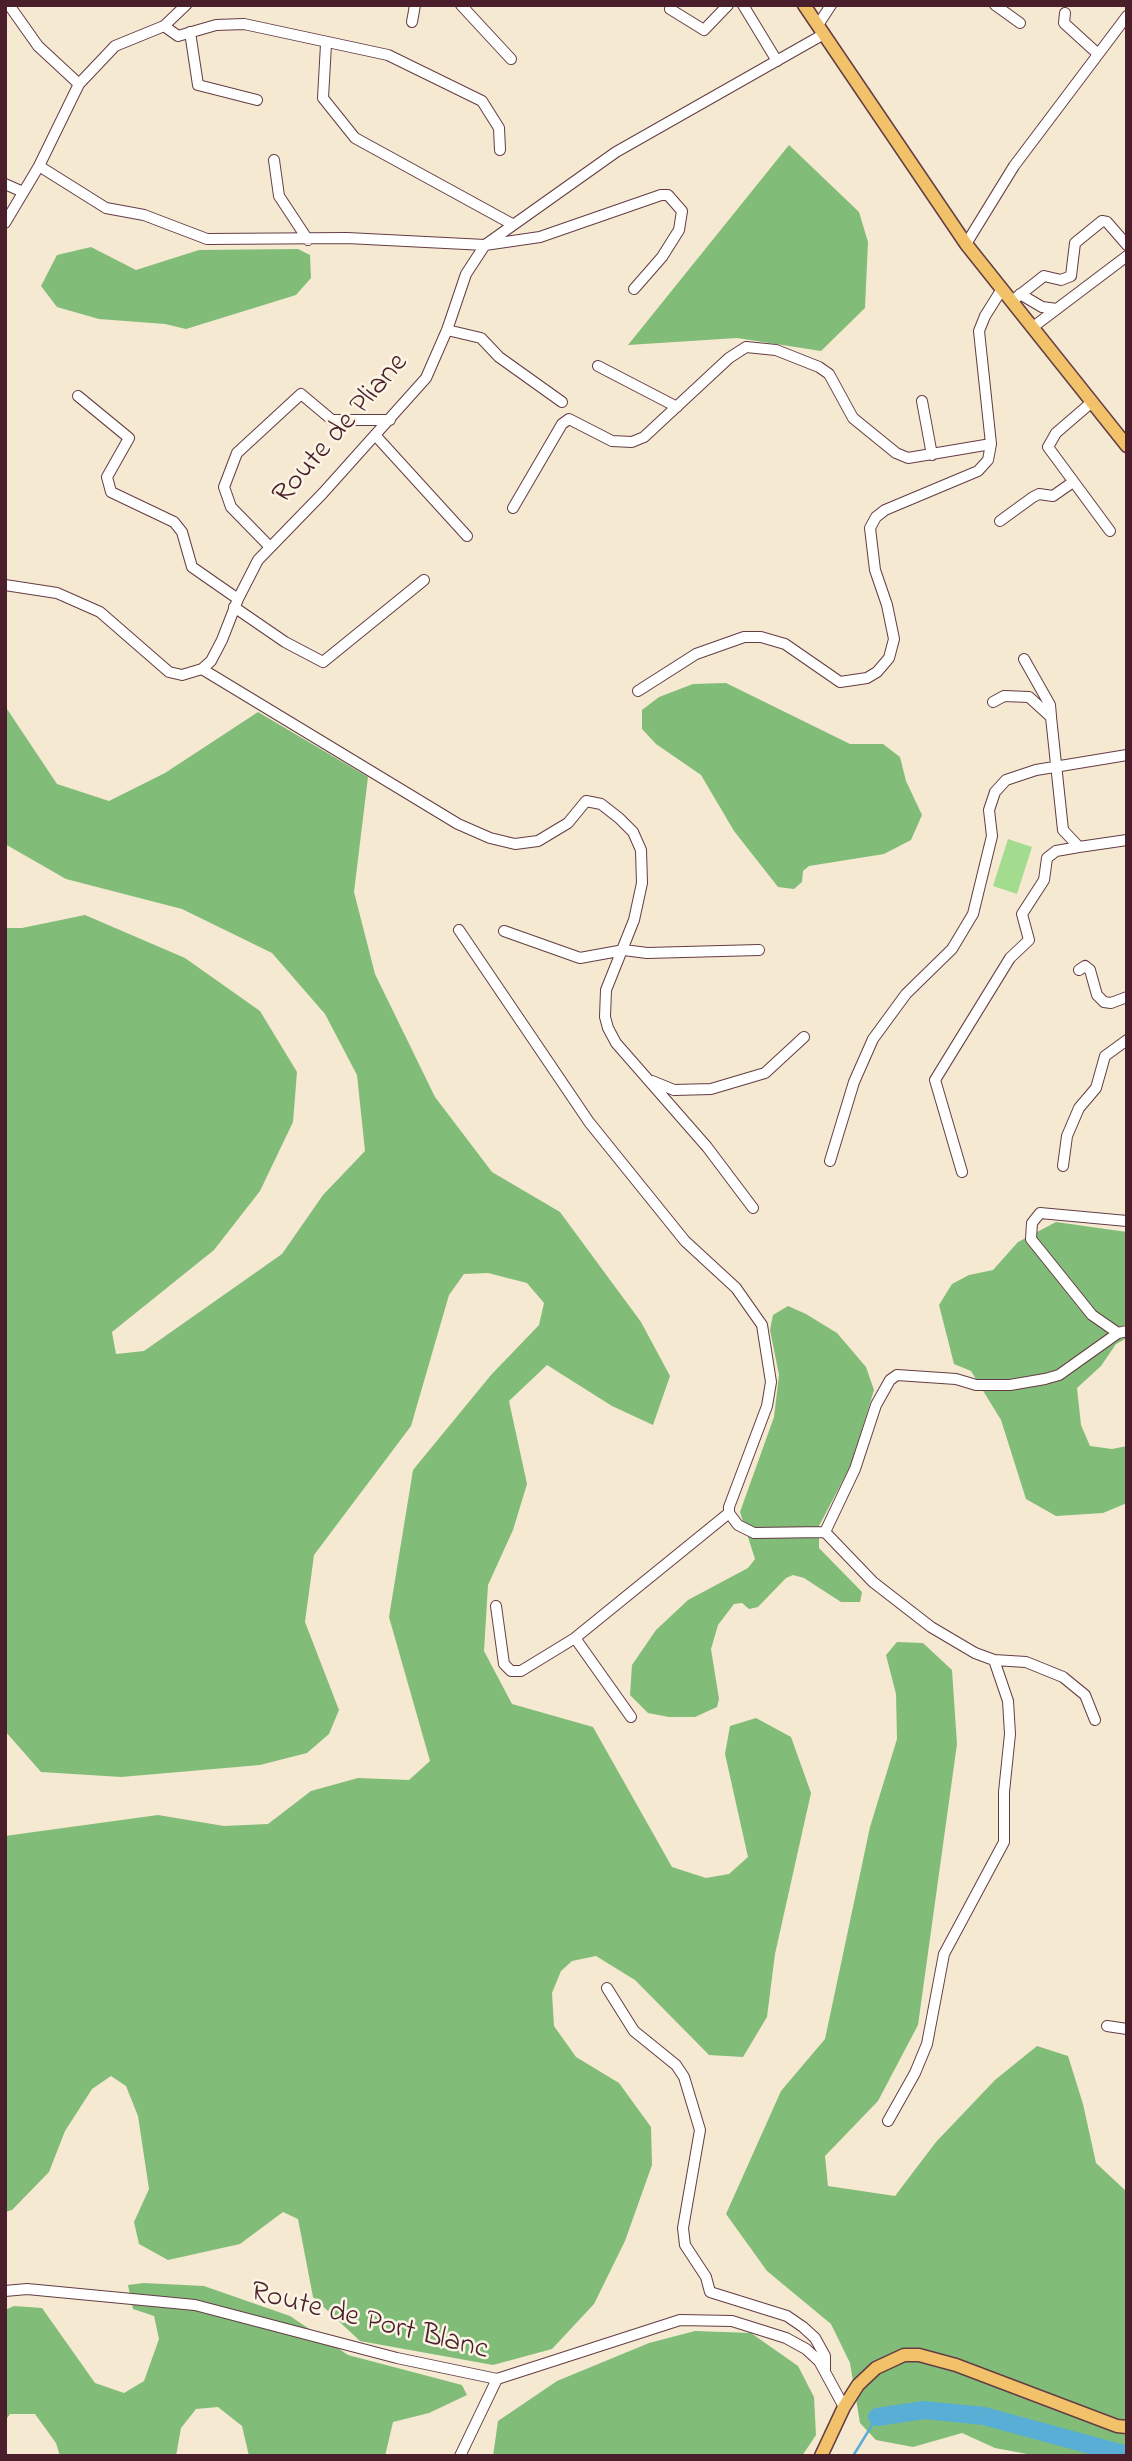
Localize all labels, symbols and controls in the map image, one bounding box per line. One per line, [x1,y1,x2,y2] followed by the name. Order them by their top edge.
[267,347,417,513] street label: Route de Pliane
[246,2276,492,2370] street label: Route de Port Blanc

